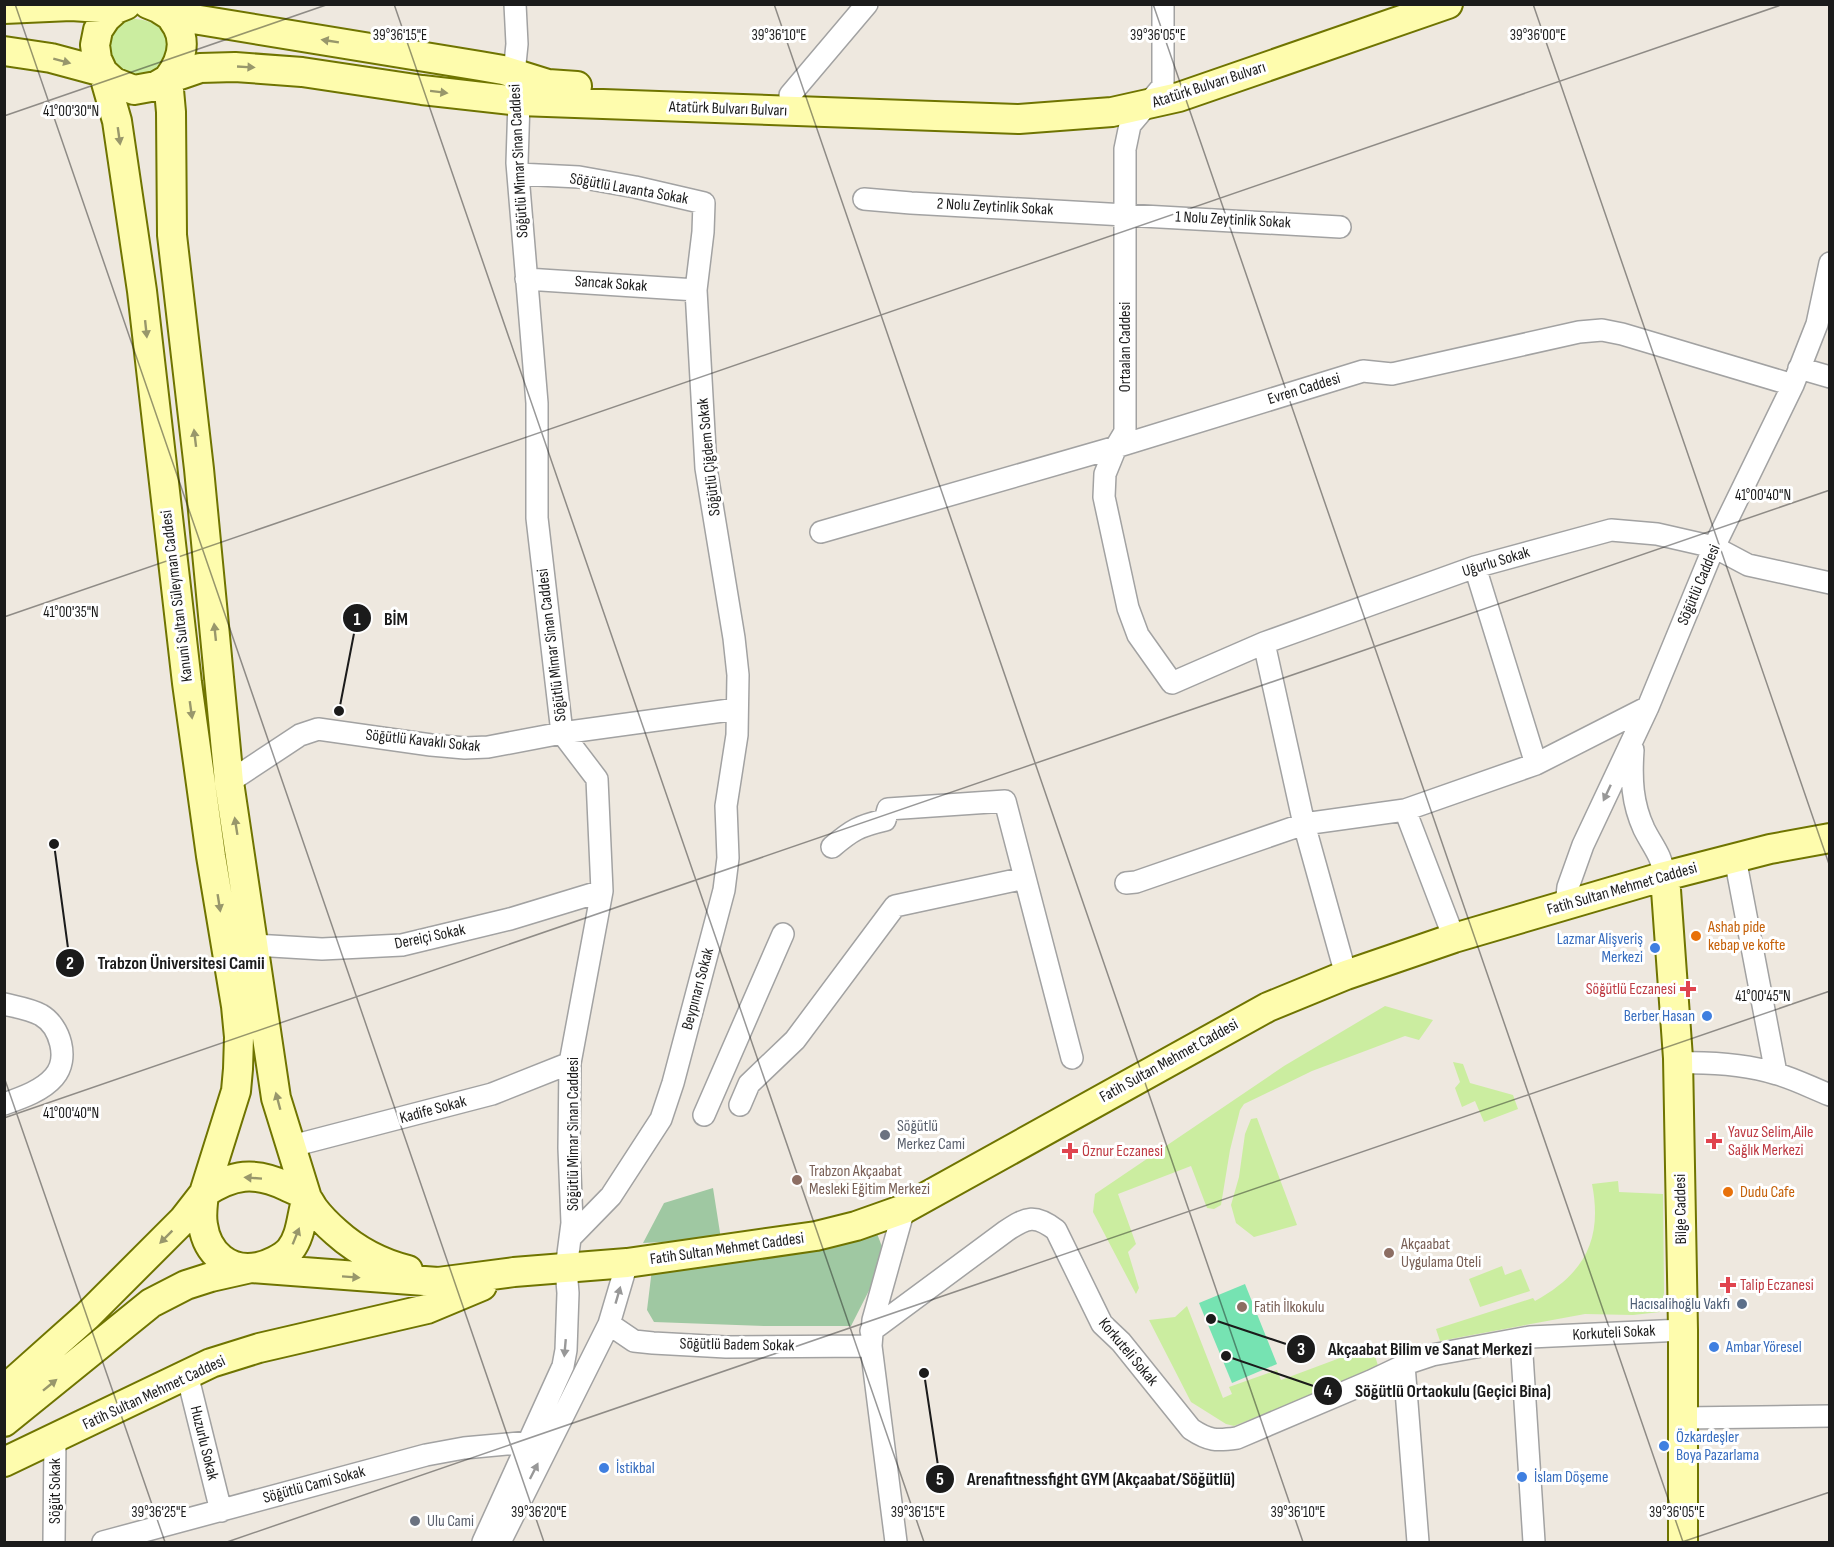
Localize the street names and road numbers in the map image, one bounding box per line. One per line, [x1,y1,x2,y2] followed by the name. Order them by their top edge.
[1149,58,1268,113] street label: Atatürk Bulvarı Bulvarı
[505,84,533,238] street label: Söğütlü Mimar Sinan Caddesi
[668,97,787,121] street label: Atatürk Bulvarı Bulvarı
[568,169,690,209] street label: Söğütlü Lavanta Sokak
[936,194,1054,220] street label: 2 Nolu Zeytinlik Sokak
[1175,207,1291,233] street label: 1 Nolu Zeytinlik Sokak
[574,272,648,296] street label: Sancak Sokak
[1116,302,1135,392] street label: Ortaalan Caddesi
[1265,369,1343,409] street label: Evren Caddesi
[693,397,725,517] street label: Söğütlü Çiğdem Sokak
[157,509,197,683] street label: Kanuni Sultan Süleyman Caddesi
[1674,542,1725,628] street label: Söğütlü Caddesi
[1460,543,1532,581] street label: Uğurlu Sokak
[533,567,571,723] street label: Söğütlü Mimar Sinan Caddesi
[365,726,481,756] street label: Söğütlü Kavaklı Sokak
[1545,858,1699,920] street label: Fatih Sultan Mehmet Caddesi
[393,920,467,954] street label: Dereiçi Sokak
[678,946,718,1032] street label: Beypınarı Sokak
[1097,1015,1241,1107] street label: Fatih Sultan Mehmet Caddesi
[564,1057,583,1211] street label: Söğütlü Mimar Sinan Caddesi
[398,1092,468,1128] street label: Kadife Sokak
[1671,1174,1691,1244] street label: Bilge Caddesi
[649,1229,805,1269] street label: Fatih Sultan Mehmet Caddesi
[1094,1314,1162,1390] street label: Korkuteli Sokak
[1572,1321,1656,1345] street label: Korkuteli Sokak
[679,1335,795,1355] street label: Söğütlü Badem Sokak
[80,1352,228,1434] street label: Fatih Sultan Mehmet Caddesi
[186,1404,222,1482] street label: Huzurlu Sokak
[46,1458,65,1524] street label: Söğüt Sokak
[261,1462,367,1508] street label: Söğütlü Cami Sokak

